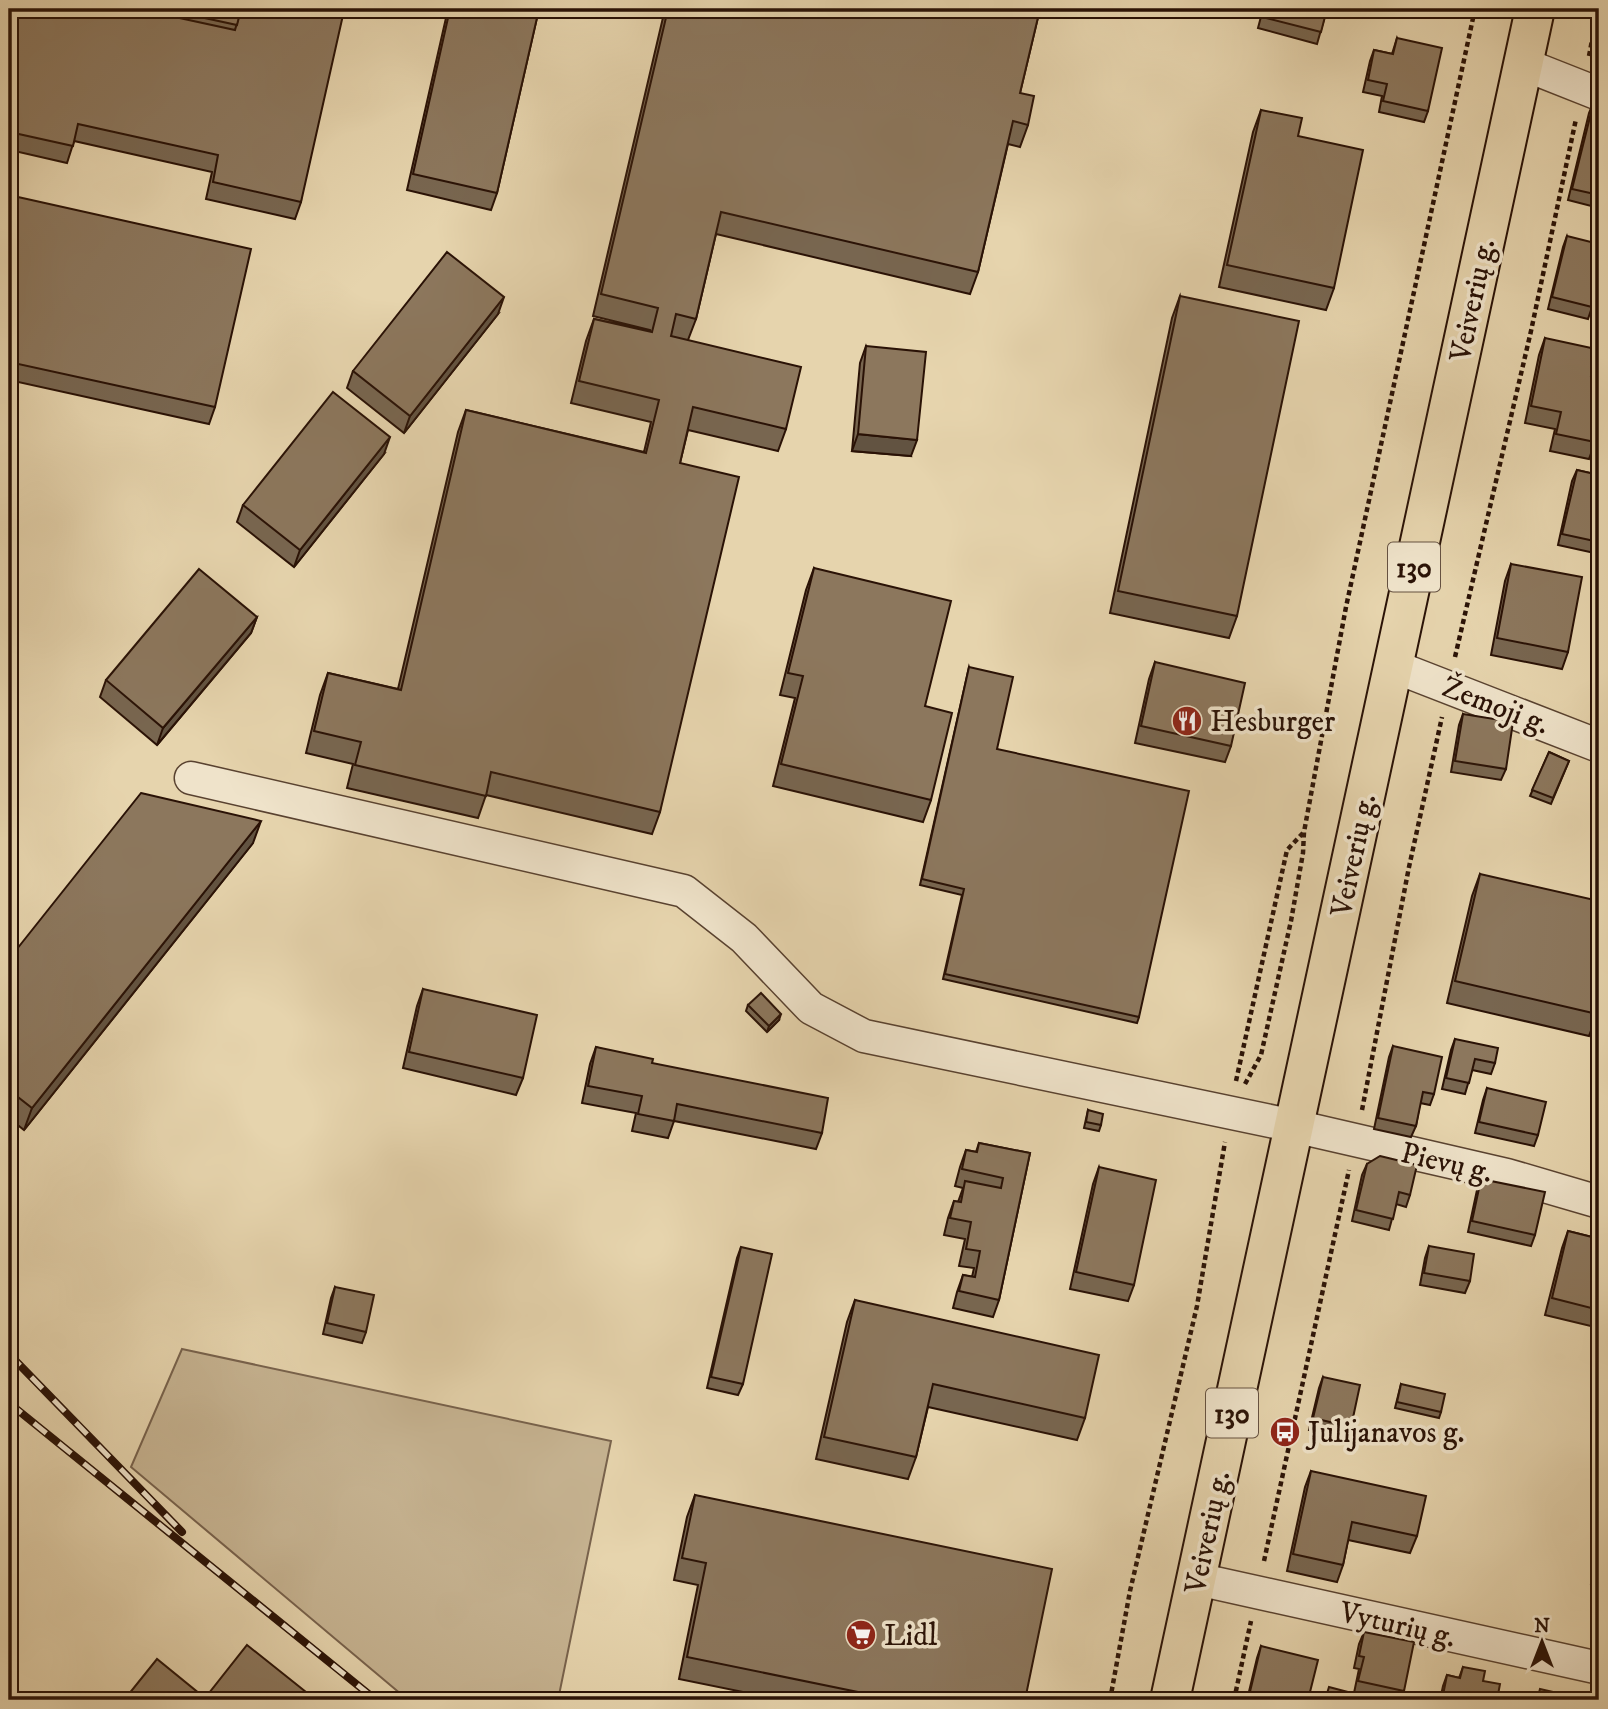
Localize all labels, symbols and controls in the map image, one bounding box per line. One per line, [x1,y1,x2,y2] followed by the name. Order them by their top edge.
[1442,236,1505,366] street label: Veiverių g.
[1388,542,1440,592] road number: 130
[1437,667,1555,744] street label: Žemoji g.
[1170,704,1204,738] restaurant icon: Hesburger
[1210,704,1335,741] place label: Hesburger
[1323,791,1386,921] street label: Veiverių g.
[1397,1135,1496,1192] street label: Pievų g.
[1206,1388,1258,1438] road number: 130
[1268,1415,1302,1449] bus stop icon: Julijanavos g.
[1305,1415,1465,1452] place label: Julijanavos g.
[1177,1468,1240,1598] street label: Veiverių g.
[1335,1594,1459,1657] street label: Vyturių g.
[1506,1608,1576,1678] north arrow
[1534,1615,1550,1638] text: N
[844,1618,878,1652] supermarket icon: Lidl
[884,1618,937,1655] place label: Lidl

